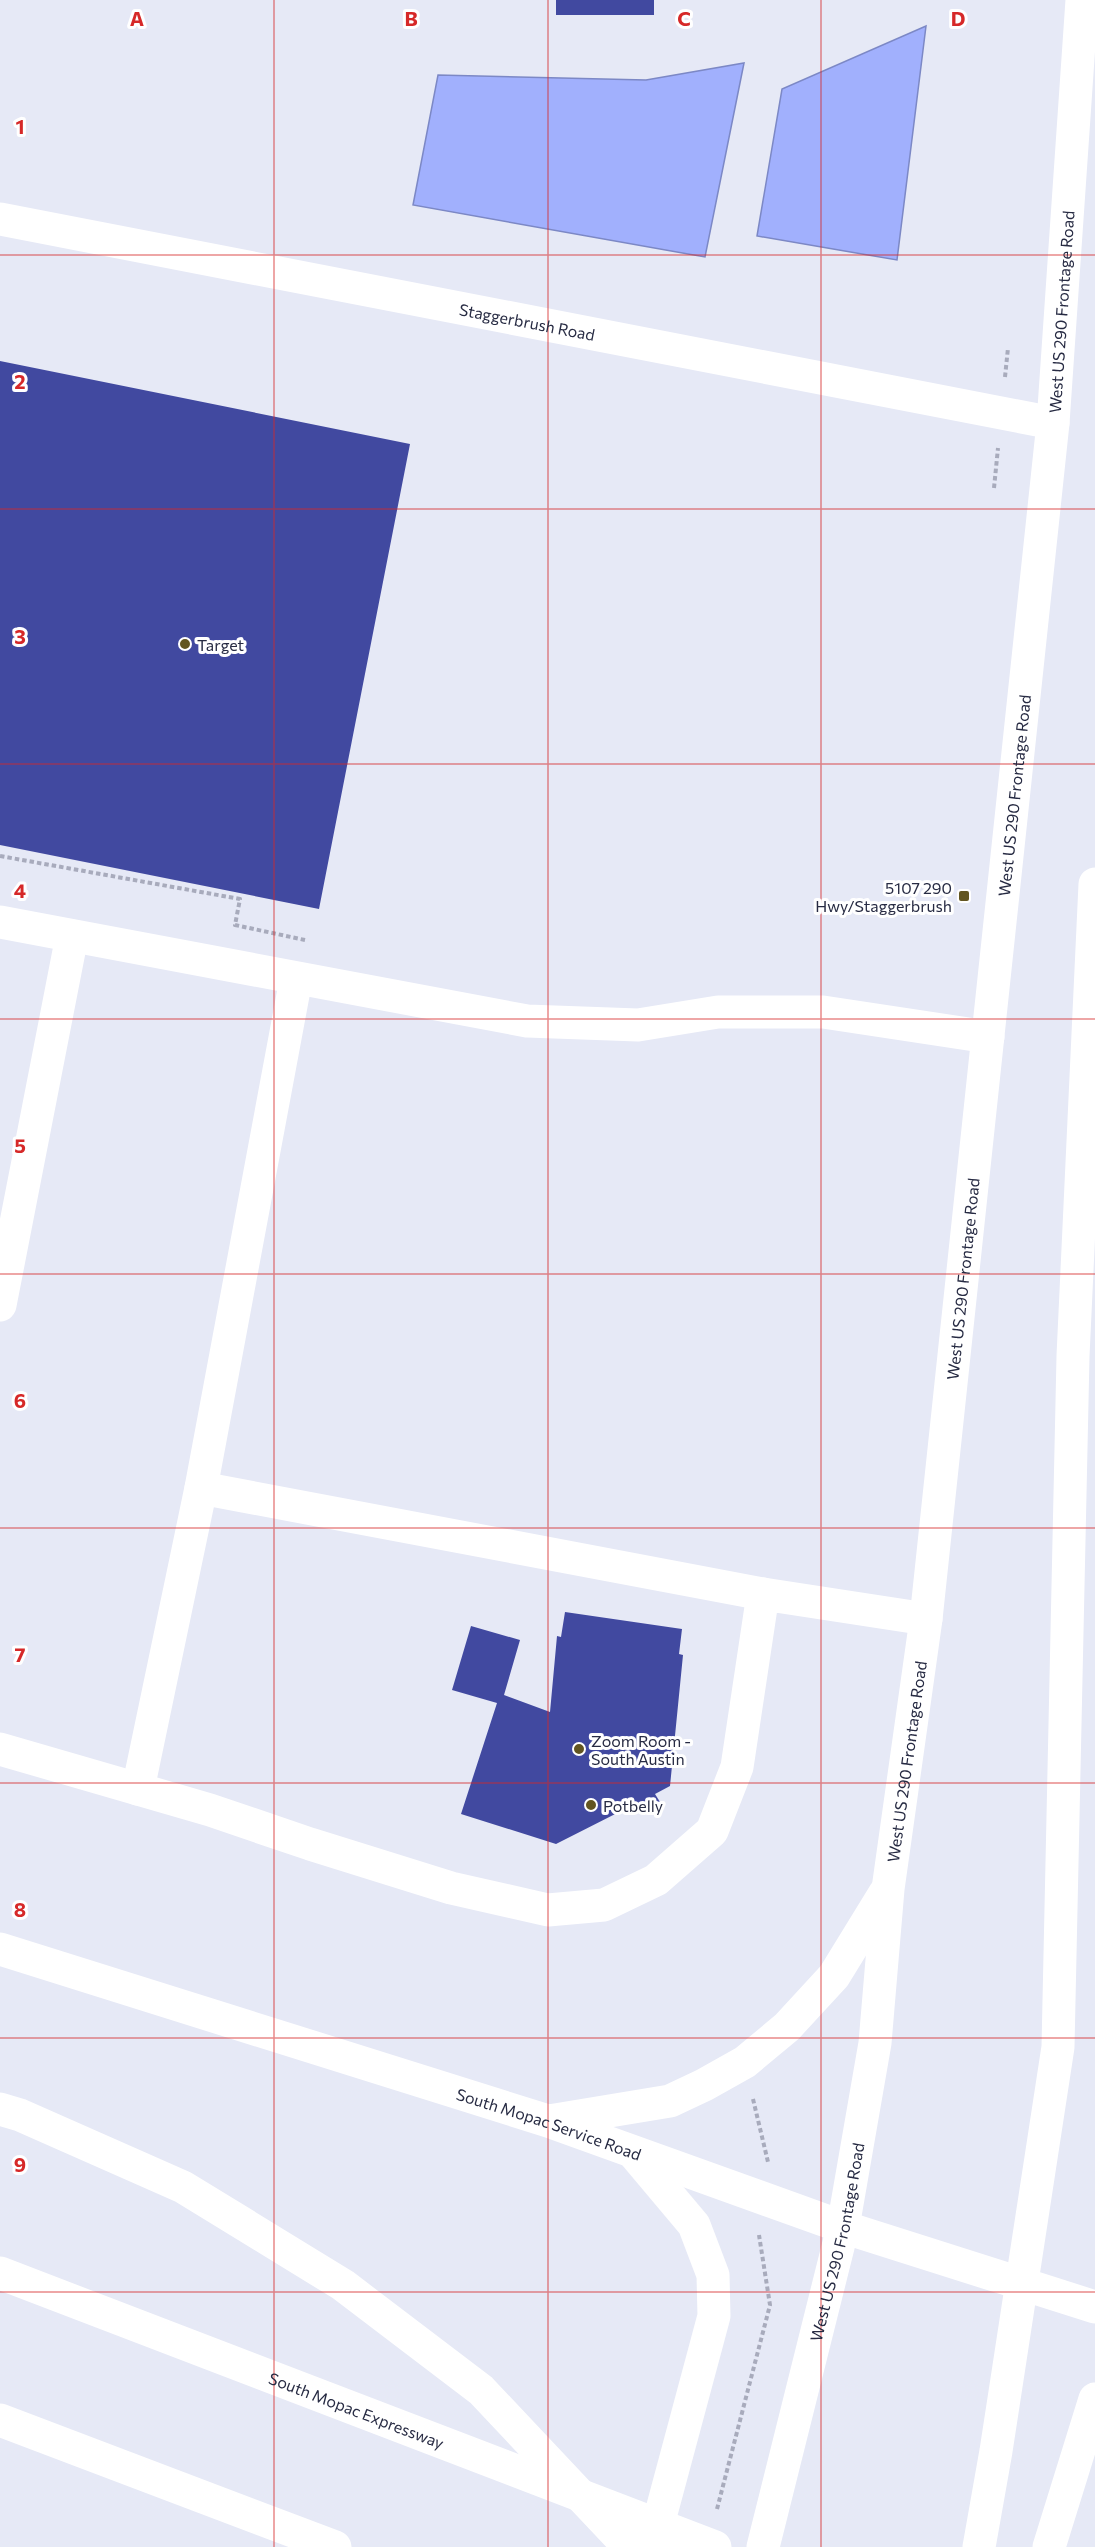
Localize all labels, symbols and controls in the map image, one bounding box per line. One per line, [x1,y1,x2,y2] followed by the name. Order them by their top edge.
[130,6,144,30] text: A
[404,6,418,30] text: B
[677,6,691,30] text: C
[951,6,965,30] text: D
[15,114,25,138] text: 1
[1044,210,1077,414] street label: West US 290 Frontage Road
[458,299,597,344] street label: Staggerbrush Road
[14,369,26,393] text: 2
[14,624,26,648] text: 3
[197,635,244,654] place label: Target
[178,637,192,651] marker: Target
[993,694,1034,897] street label: West US 290 Frontage Road
[14,878,26,902] text: 4
[815,878,952,915] place label: 5107 290 Hwy/Staggerbrush
[957,889,971,903] marker: 5107 290 Hwy/Staggerbrush
[14,1133,26,1157] text: 5
[942,1177,982,1381] street label: West US 290 Frontage Road
[14,1388,26,1412] text: 6
[15,1642,26,1666] text: 7
[882,1660,930,1863] street label: West US 290 Frontage Road
[591,1731,691,1768] place label: Zoom Room - South Austin
[572,1742,586,1756] marker: Zoom Room - South Austin
[603,1796,663,1815] place label: Potbelly
[584,1798,598,1812] marker: Potbelly
[14,1897,26,1921] text: 8
[454,2083,644,2163] street label: South Mopac Service Road
[805,2141,867,2343] street label: West US 290 Frontage Road
[14,2152,26,2176] text: 9
[266,2368,447,2452] street label: South Mopac Expressway

